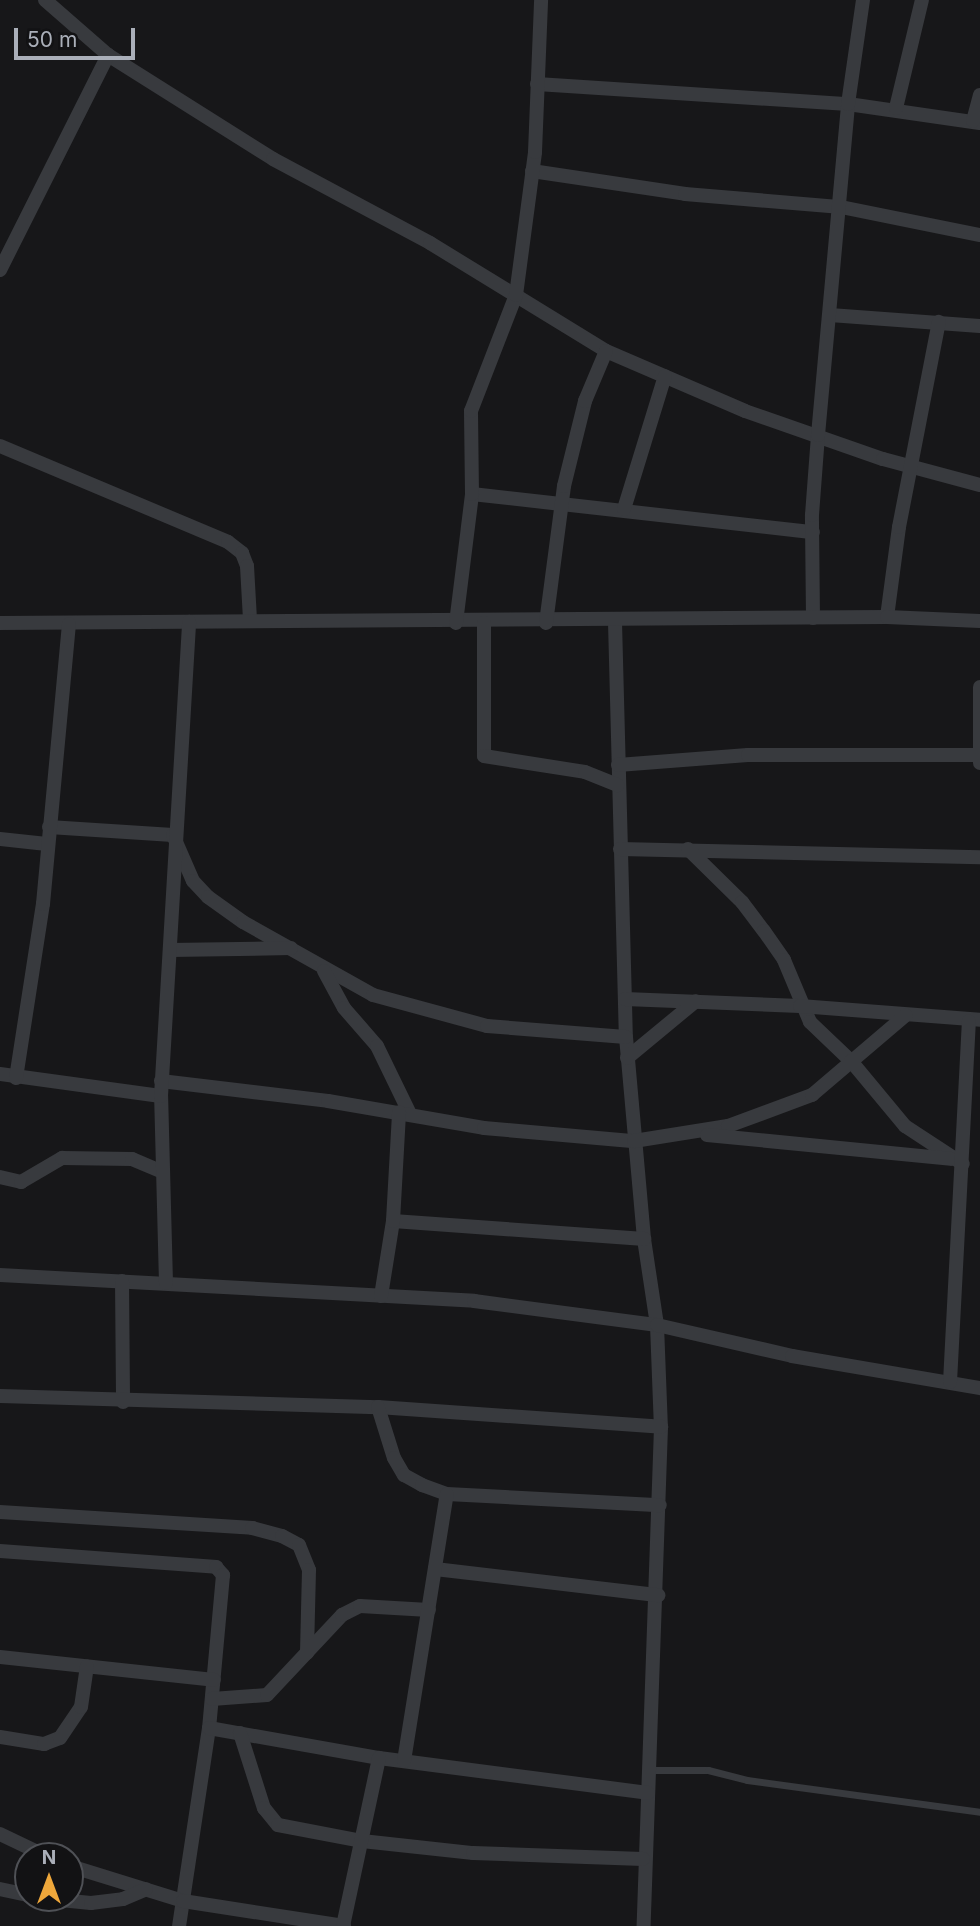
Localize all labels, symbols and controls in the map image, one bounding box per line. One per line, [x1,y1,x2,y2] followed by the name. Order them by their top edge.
[18,14,138,58] scale bar
[27,27,77,52] text: 50 m
[14,1842,84,1912] north arrow
[42,1846,56,1869] text: N

